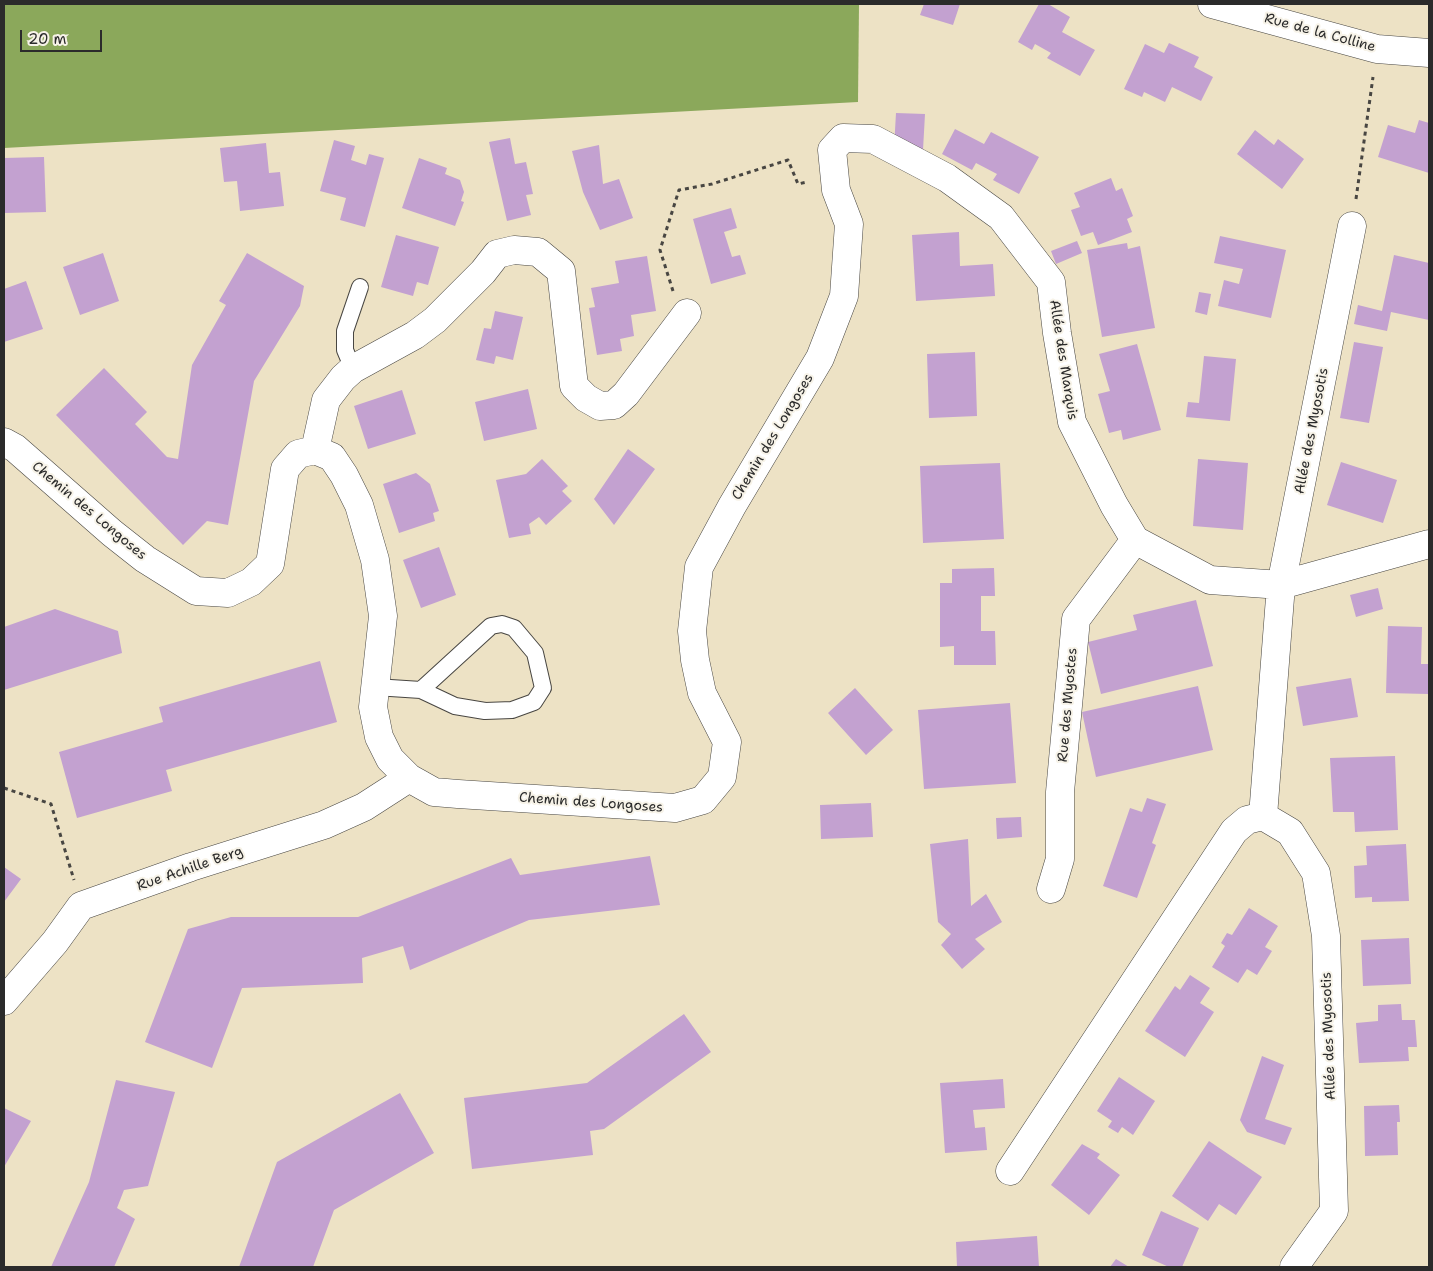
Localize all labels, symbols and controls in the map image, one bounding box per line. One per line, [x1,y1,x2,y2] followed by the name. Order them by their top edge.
[1263,10,1377,56] street label: Rue de la Colline
[22,20,105,52] scale bar
[28,29,67,49] text: 20 m
[1045,299,1081,421] street label: Allée des Marquis
[1292,366,1332,496] street label: Allée des Myosotis
[729,371,817,503] street label: Chemin des Longoses
[28,458,150,564] street label: Chemin des Longoses
[1055,647,1081,763] street label: Rue des Myostes
[518,790,664,816] street label: Chemin des Longoses
[135,843,245,895] street label: Rue Achille Berg
[1318,972,1340,1100] street label: Allée des Myosotis

